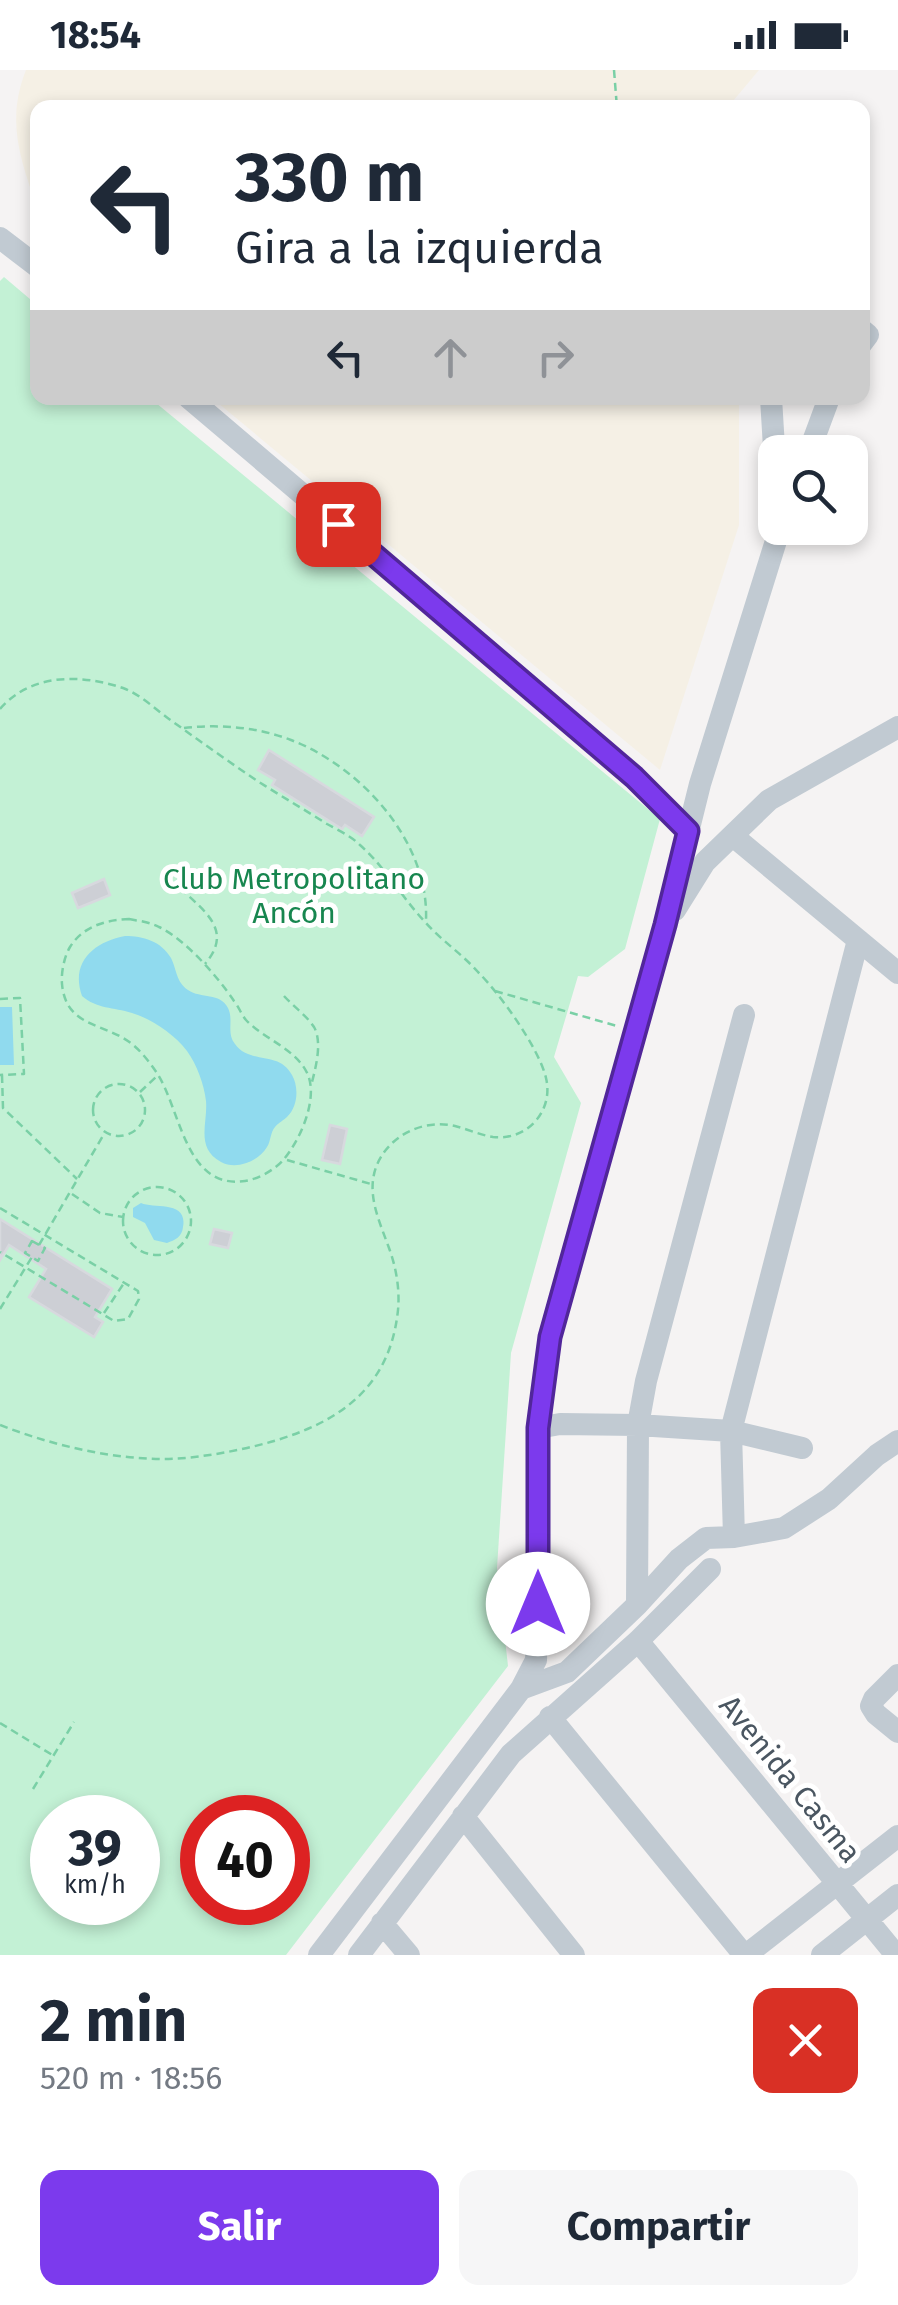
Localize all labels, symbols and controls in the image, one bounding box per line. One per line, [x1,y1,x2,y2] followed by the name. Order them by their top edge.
[50,12,141,58] text: 18:54
[235,136,425,220] text: 330 m
[70,140,200,270] icon: left
[235,221,604,275] text: Gira a la izquierda
[318,330,373,385] icon: left
[423,330,478,385] icon: ahead
[528,330,583,385] icon: right
[758,435,868,545] map controls
[758,435,868,545] button: search
[296,482,381,567] pin
[311,497,366,552] icon: arrive
[163,861,425,931] park label: Club Metropolitano Ancón
[486,1552,590,1656] position arrow
[712,1688,868,1870] street label: Avenida Casma
[180,1795,310,1925] speed limit sign: 40
[68,1818,122,1878] text: 39
[64,1870,126,1900] text: km/h
[40,1985,187,2057] text: 2 min
[753,1988,858,2093] button: close
[40,2059,222,2097] text: 520 m · 18:56
[40,2170,439,2285] button: Salir
[459,2170,858,2285] button: Compartir

